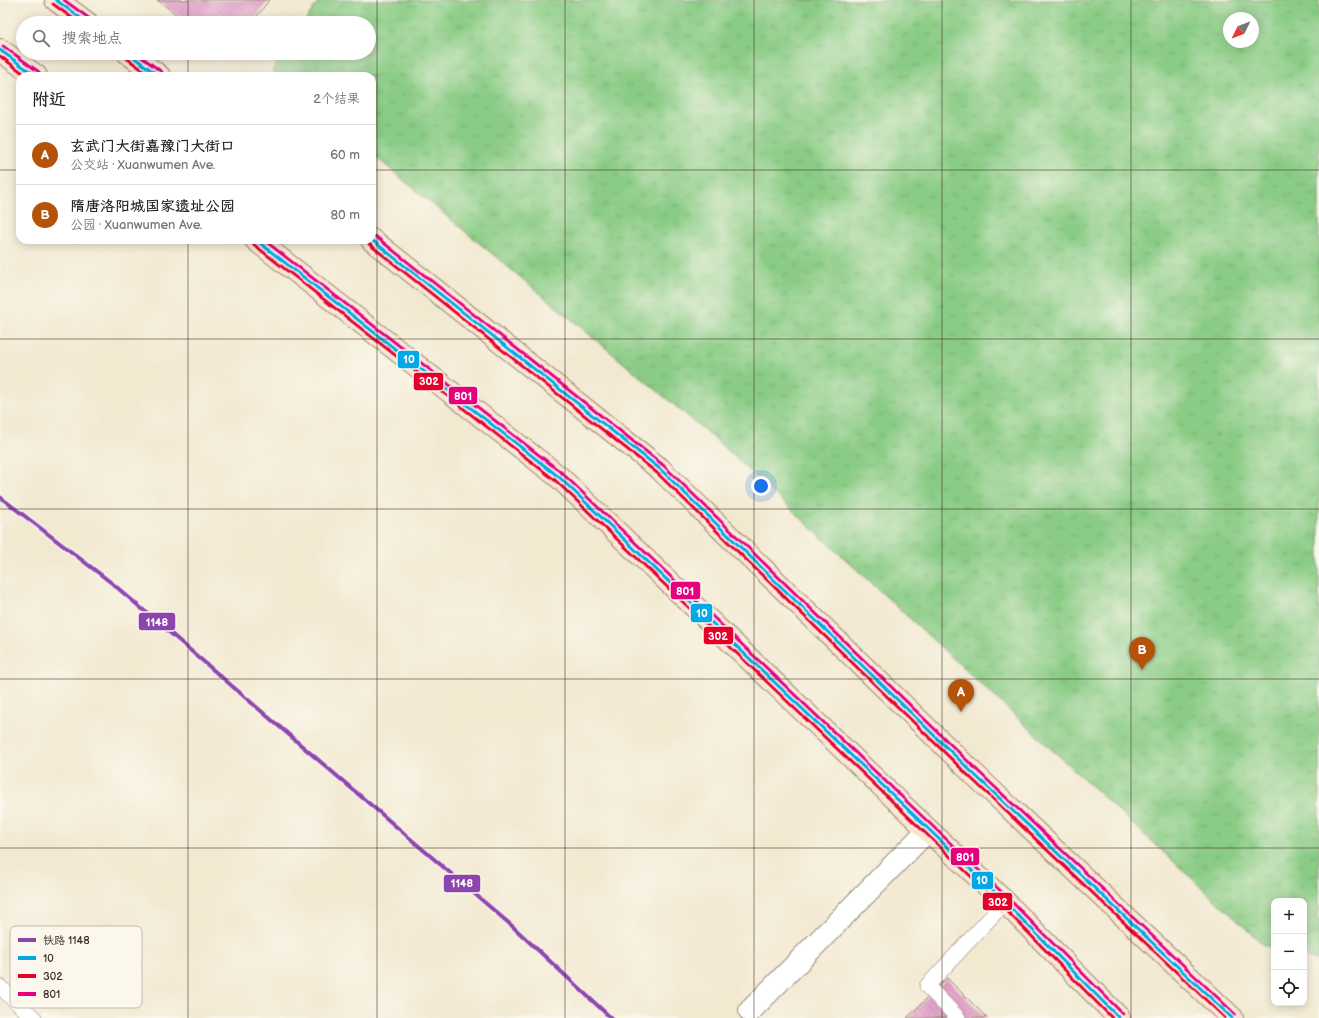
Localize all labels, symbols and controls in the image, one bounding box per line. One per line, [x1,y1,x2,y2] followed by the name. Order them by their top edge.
[1223,12,1259,48] north arrow
[16,16,376,60] search box
[30,27,52,49] icon: search
[62,29,122,48] text: 搜索地点
[32,90,66,110] text: 附近
[313,91,360,107] text: 2个结果
[70,137,235,156] text: 玄武门大街嘉豫门大街口
[41,147,49,163] text: A
[330,147,360,163] text: 60 m
[70,157,215,173] text: 公交站 · Xuanwumen Ave.
[70,197,235,216] text: 隋唐洛阳城国家遗址公园
[40,207,50,223] text: B
[331,207,360,223] text: 80 m
[70,217,202,233] text: 公园 · Xuanwumen Ave.
[397,350,420,369] line badge: 10
[403,353,415,366] text: 10
[413,372,444,391] line badge: 302
[419,375,439,388] text: 302
[448,386,478,405] line badge: 801
[454,390,472,403] text: 801
[751,476,771,496] your location
[670,581,701,600] line badge: 801
[676,585,694,598] text: 801
[690,603,713,623] line badge: 10
[696,607,708,620] text: 10
[138,612,176,631] line badge: 1148
[146,616,169,629] text: 1148
[703,626,734,645] line badge: 302
[708,630,728,643] text: 302
[1129,637,1155,670] pin: B
[948,679,974,712] pin: A
[950,847,980,866] line badge: 801
[956,851,974,864] text: 801
[971,871,994,890] line badge: 10
[443,874,481,893] line badge: 1148
[976,874,988,887] text: 10
[451,877,474,890] text: 1148
[982,892,1013,911] line badge: 302
[988,896,1008,909] text: 302
[1271,898,1307,1006] map controls
[1271,898,1307,934] button: +
[10,926,142,1008] legend
[43,934,90,947] text: 铁路 1148
[1271,934,1307,970] button: −
[43,952,54,965] text: 10
[43,970,63,983] text: 302
[1271,970,1307,1006] button: locate
[43,988,60,1001] text: 801

